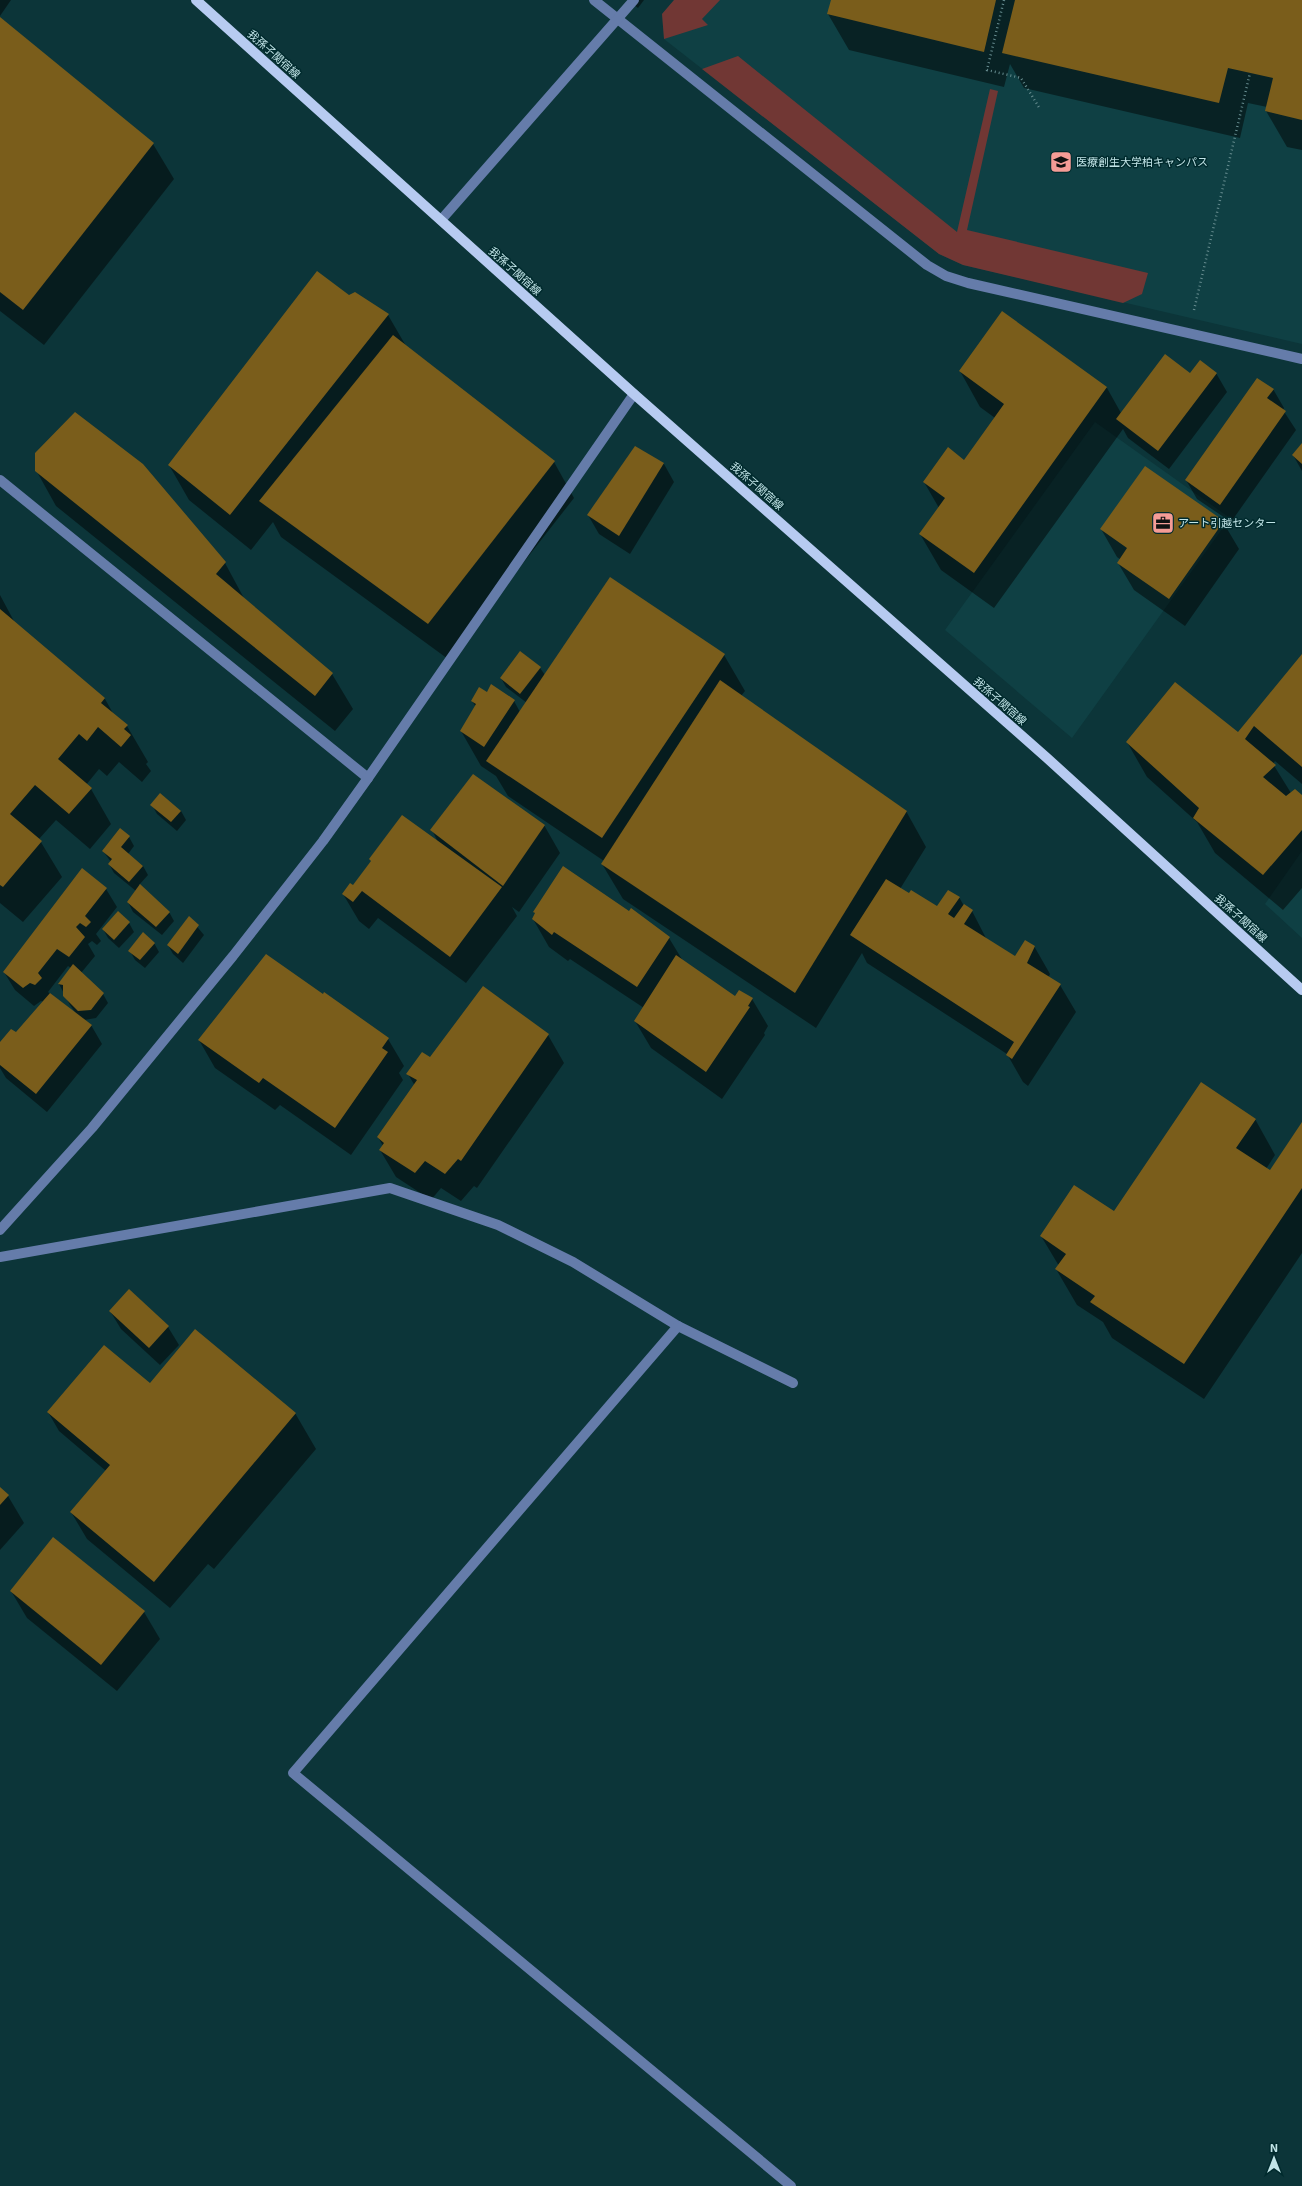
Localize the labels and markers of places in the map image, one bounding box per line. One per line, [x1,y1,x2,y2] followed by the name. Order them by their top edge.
[1048,149,1074,175] school or university icon: 医療創生大学柏キャンパス
[1076,155,1208,168] place label: 医療創生大学柏キャンパス
[1150,510,1176,536] office icon: アート引越センター
[1178,516,1276,529] place label: アート引越センター

